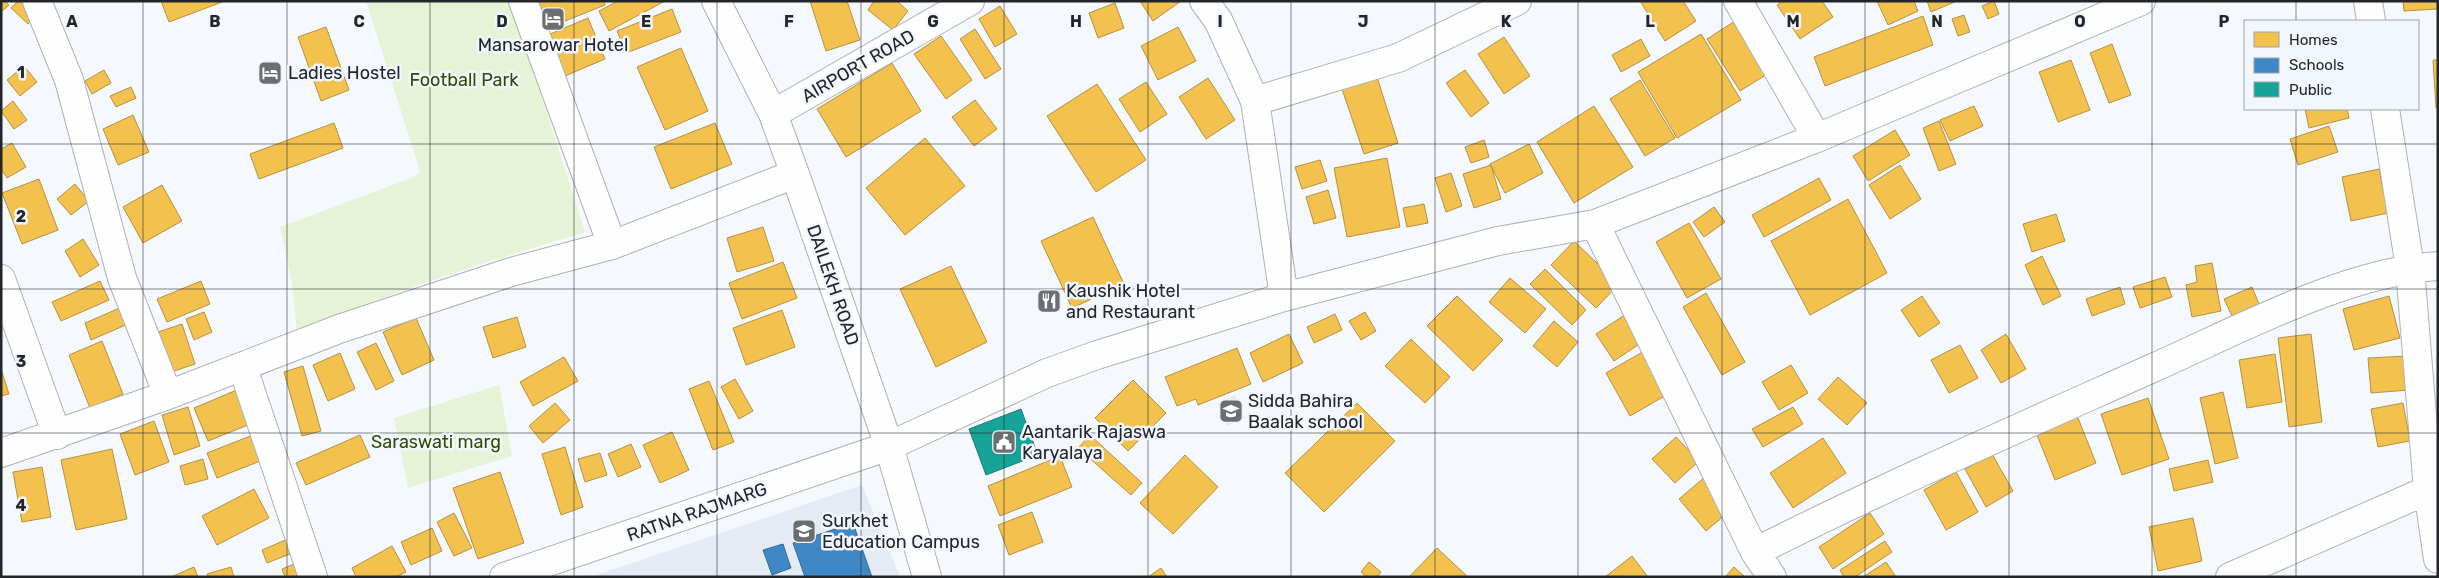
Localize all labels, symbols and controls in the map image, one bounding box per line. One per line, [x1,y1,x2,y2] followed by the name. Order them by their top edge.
[540,6,566,32] hotel icon: Mansarowar Hotel
[66,12,78,31] text: A
[209,12,221,31] text: B
[353,12,365,31] text: C
[496,12,508,31] text: D
[641,12,651,31] text: E
[784,12,794,31] text: F
[927,12,939,31] text: G
[1070,12,1082,31] text: H
[1217,12,1223,31] text: I
[1358,12,1368,31] text: J
[1501,12,1512,31] text: K
[1645,12,1655,31] text: L
[1786,12,1800,31] text: M
[1931,12,1943,31] text: N
[2074,12,2086,31] text: O
[2219,12,2230,31] text: P
[2244,20,2419,110] legend
[798,25,918,107] street label: AIRPORT ROAD
[2289,31,2338,49] text: Homes
[478,34,628,56] place label: Mansarowar Hotel
[2289,56,2345,74] text: Schools
[257,60,283,86] hotel icon: Ladies Hostel
[288,62,401,84] place label: Ladies Hostel
[17,63,25,82] text: 1
[409,69,519,91] park label: Football Park
[2289,81,2332,99] text: Public
[16,207,26,226] text: 2
[802,222,864,348] street label: DAILEKH ROAD
[1066,280,1195,323] place label: Kaushik Hotel and Restaurant
[1036,288,1062,314] restaurant icon: Kaushik Hotel and Restaurant
[16,352,26,371] text: 3
[1248,390,1363,433] place label: Sidda Bahira Baalak school
[1218,398,1244,424] school or university icon: Sidda Bahira Baalak school
[1022,421,1166,464] place label: Aantarik Rajaswa Karyalaya
[991,429,1017,455] public building icon: Aantarik Rajaswa Karyalaya
[371,431,501,453] park label: Saraswati marg
[624,478,770,546] street label: RATNA RAJMARG
[16,496,27,515] text: 4
[822,510,980,553] place label: Surkhet Education Campus
[791,518,817,544] school or university icon: Surkhet Education Campus

